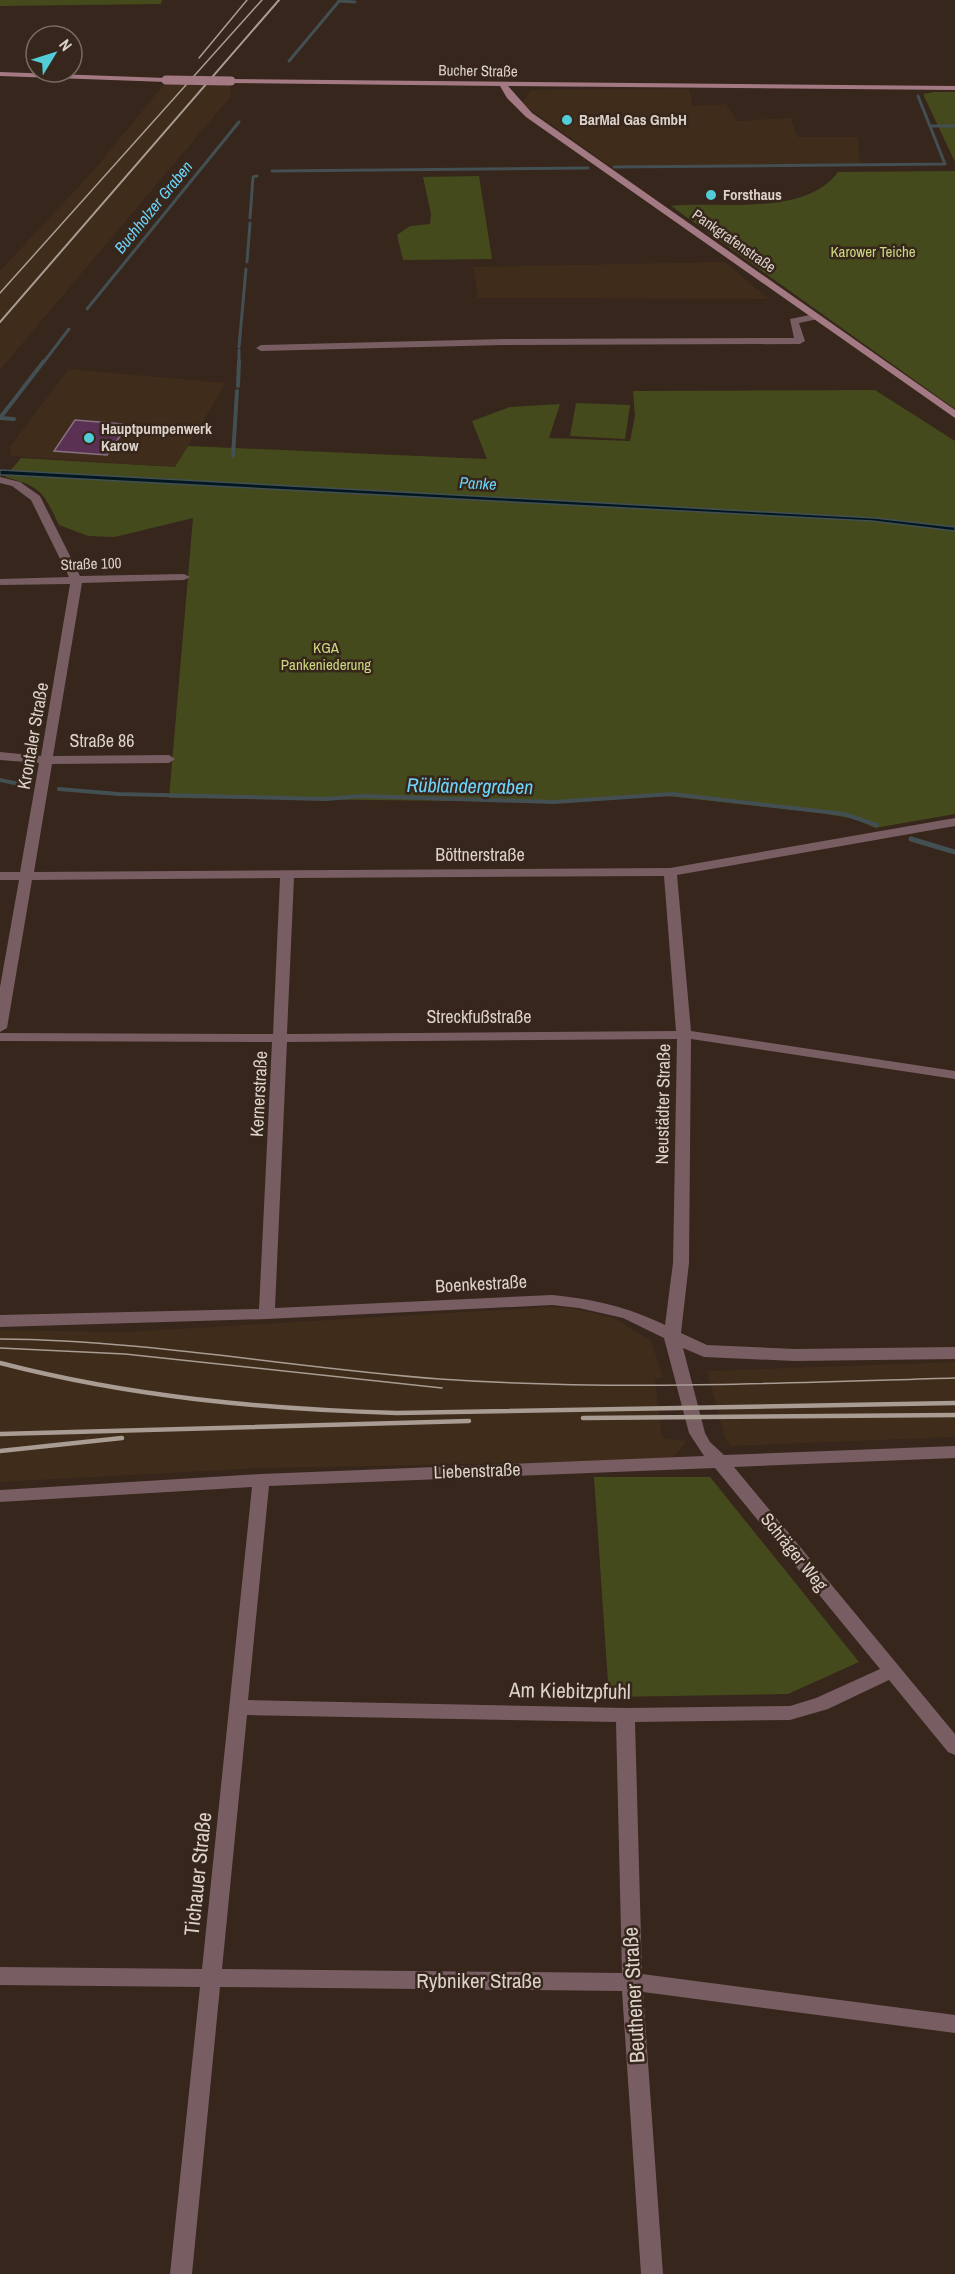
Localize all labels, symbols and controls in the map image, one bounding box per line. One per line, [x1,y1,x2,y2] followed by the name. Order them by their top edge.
[24,24,84,84] north arrow
[54,34,77,55] text: N
[438,59,518,82] street label: Bucher Straße
[579,109,687,130] place label: BarMal Gas GmbH
[560,113,574,127] marker: BarMal Gas GmbH
[109,156,197,258] water label: Buchholzer Graben
[723,184,782,205] place label: Forsthaus
[704,188,718,202] marker: Forsthaus
[688,204,780,277] street label: Pankgrafenstraße
[830,241,916,262] park label: Karower Teiche
[101,418,212,456] place label: Hauptpumpenwerk Karow
[82,431,96,445] marker: Hauptpumpenwerk Karow
[459,471,497,495] water label: Panke
[60,552,122,575] street label: Straße 100
[281,637,371,675] park label: KGA Pankeniederung
[11,680,54,791] street label: Krontaler Straße
[70,728,134,753] street label: Straße 86
[406,771,534,800] water label: Rübländergraben
[435,842,525,867] street label: Böttnerstraße
[427,1004,532,1029] street label: Streckfußstraße
[649,1043,676,1165] street label: Neustädter Straße
[244,1050,273,1138] street label: Kernerstraße
[434,1269,528,1298] street label: Boenkestraße
[433,1456,521,1485] street label: Liebenstraße
[755,1507,834,1597] street label: Schräger Weg
[508,1675,631,1706] street label: Am Kiebitzpfuhl
[177,1811,218,1937] street label: Tichauer Straße
[615,1926,652,2064] street label: Beuthener Straße
[416,1966,542,1995] street label: Rybniker Straße

